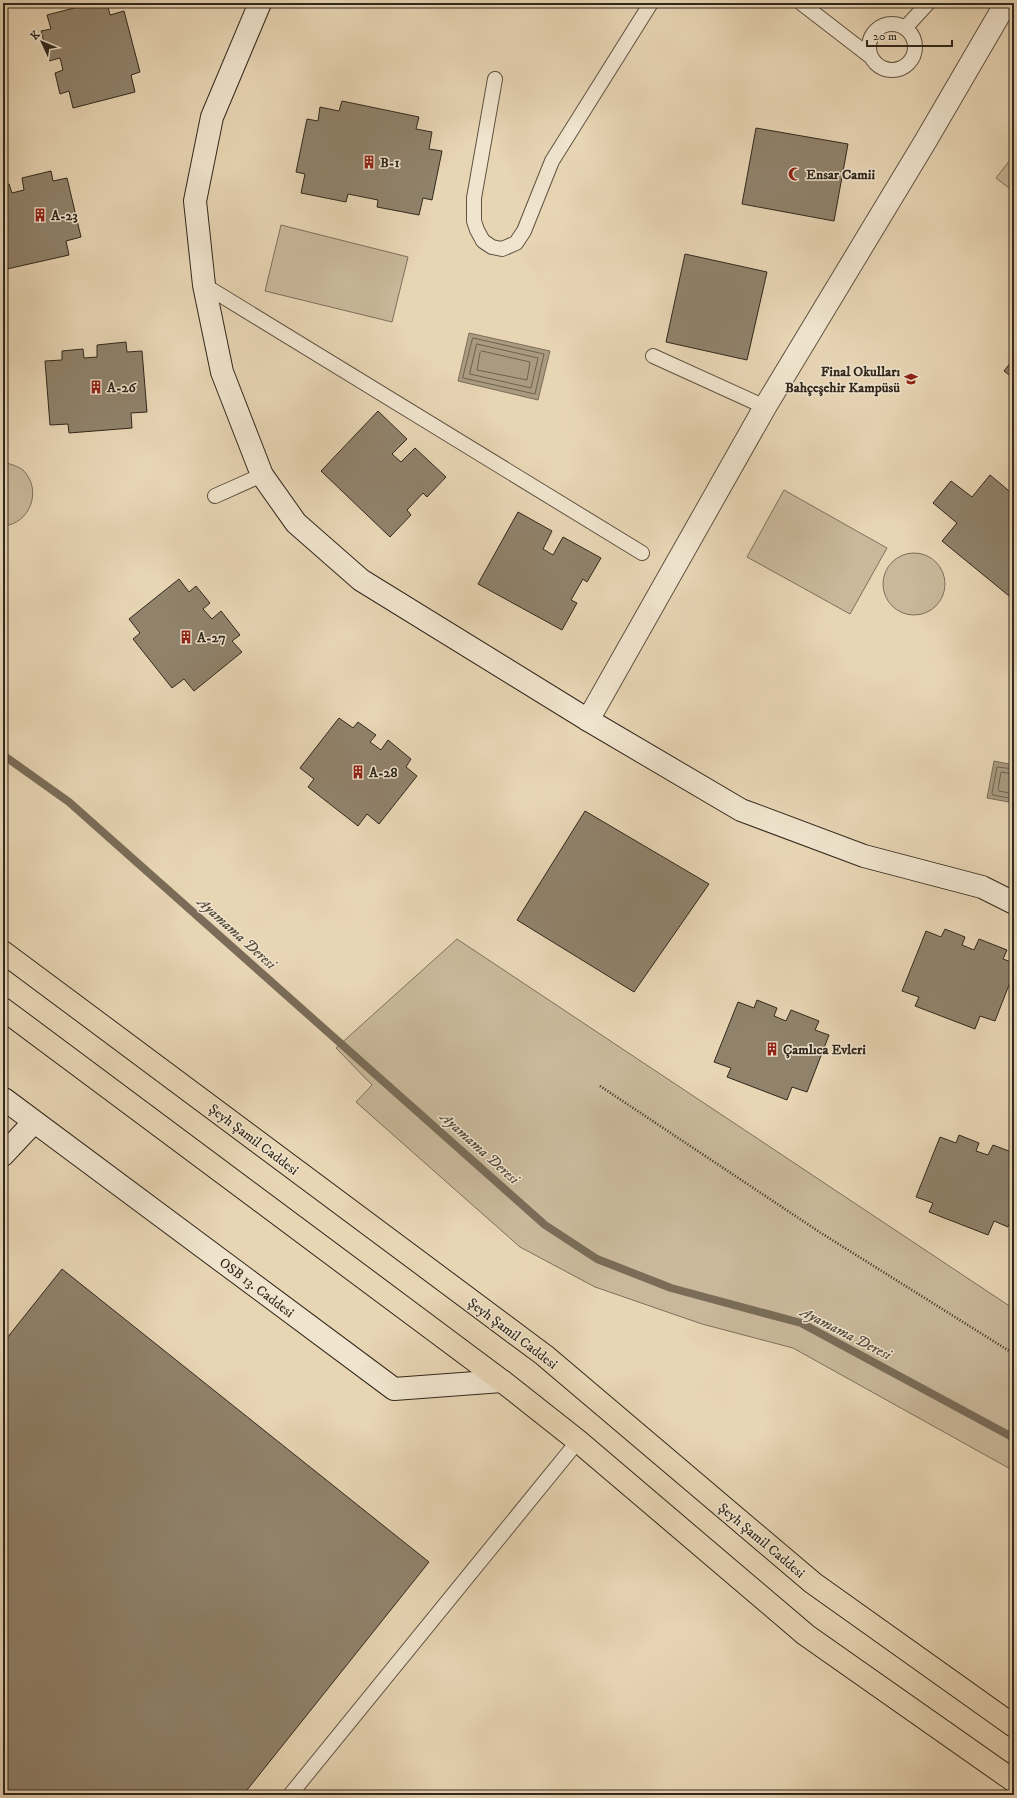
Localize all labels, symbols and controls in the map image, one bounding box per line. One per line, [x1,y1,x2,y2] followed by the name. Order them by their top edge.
[22,22,62,62] north arrow
[867,22,952,48] scale bar
[28,28,43,43] text: K
[873,29,897,44] text: 20 m
[361,154,377,170] building icon: B-1
[380,154,400,172] place label: B-1
[787,166,803,182] mosque icon: Ensar Camii
[806,166,875,184] place label: Ensar Camii
[32,207,48,223] building icon: A-23
[50,207,78,225] place label: A-23
[785,363,900,397] place label: Final Okulları Bahçeşehir Kampüsü
[903,371,919,387] school or university icon: Final Okulları Bahçeşehir Kampüsü
[88,379,104,395] building icon: A-26
[106,379,136,397] place label: A-26
[178,629,194,645] building icon: A-27
[196,629,226,647] place label: A-27
[350,764,366,780] building icon: A-28
[368,764,397,782] place label: A-28
[192,892,281,974] water label: Ayamama Deresi
[764,1041,780,1057] building icon: Çamlıca Evleri
[783,1041,866,1059] place label: Çamlıca Evleri
[205,1100,302,1180] street label: Şeyh Şamil Caddesi
[435,1107,524,1189] water label: Ayamama Deresi
[215,1254,298,1322] street label: OSB 13. Caddesi
[464,1294,561,1374] street label: Şeyh Şamil Caddesi
[795,1302,895,1365] water label: Ayamama Deresi
[714,1499,809,1583] street label: Şeyh Şamil Caddesi

